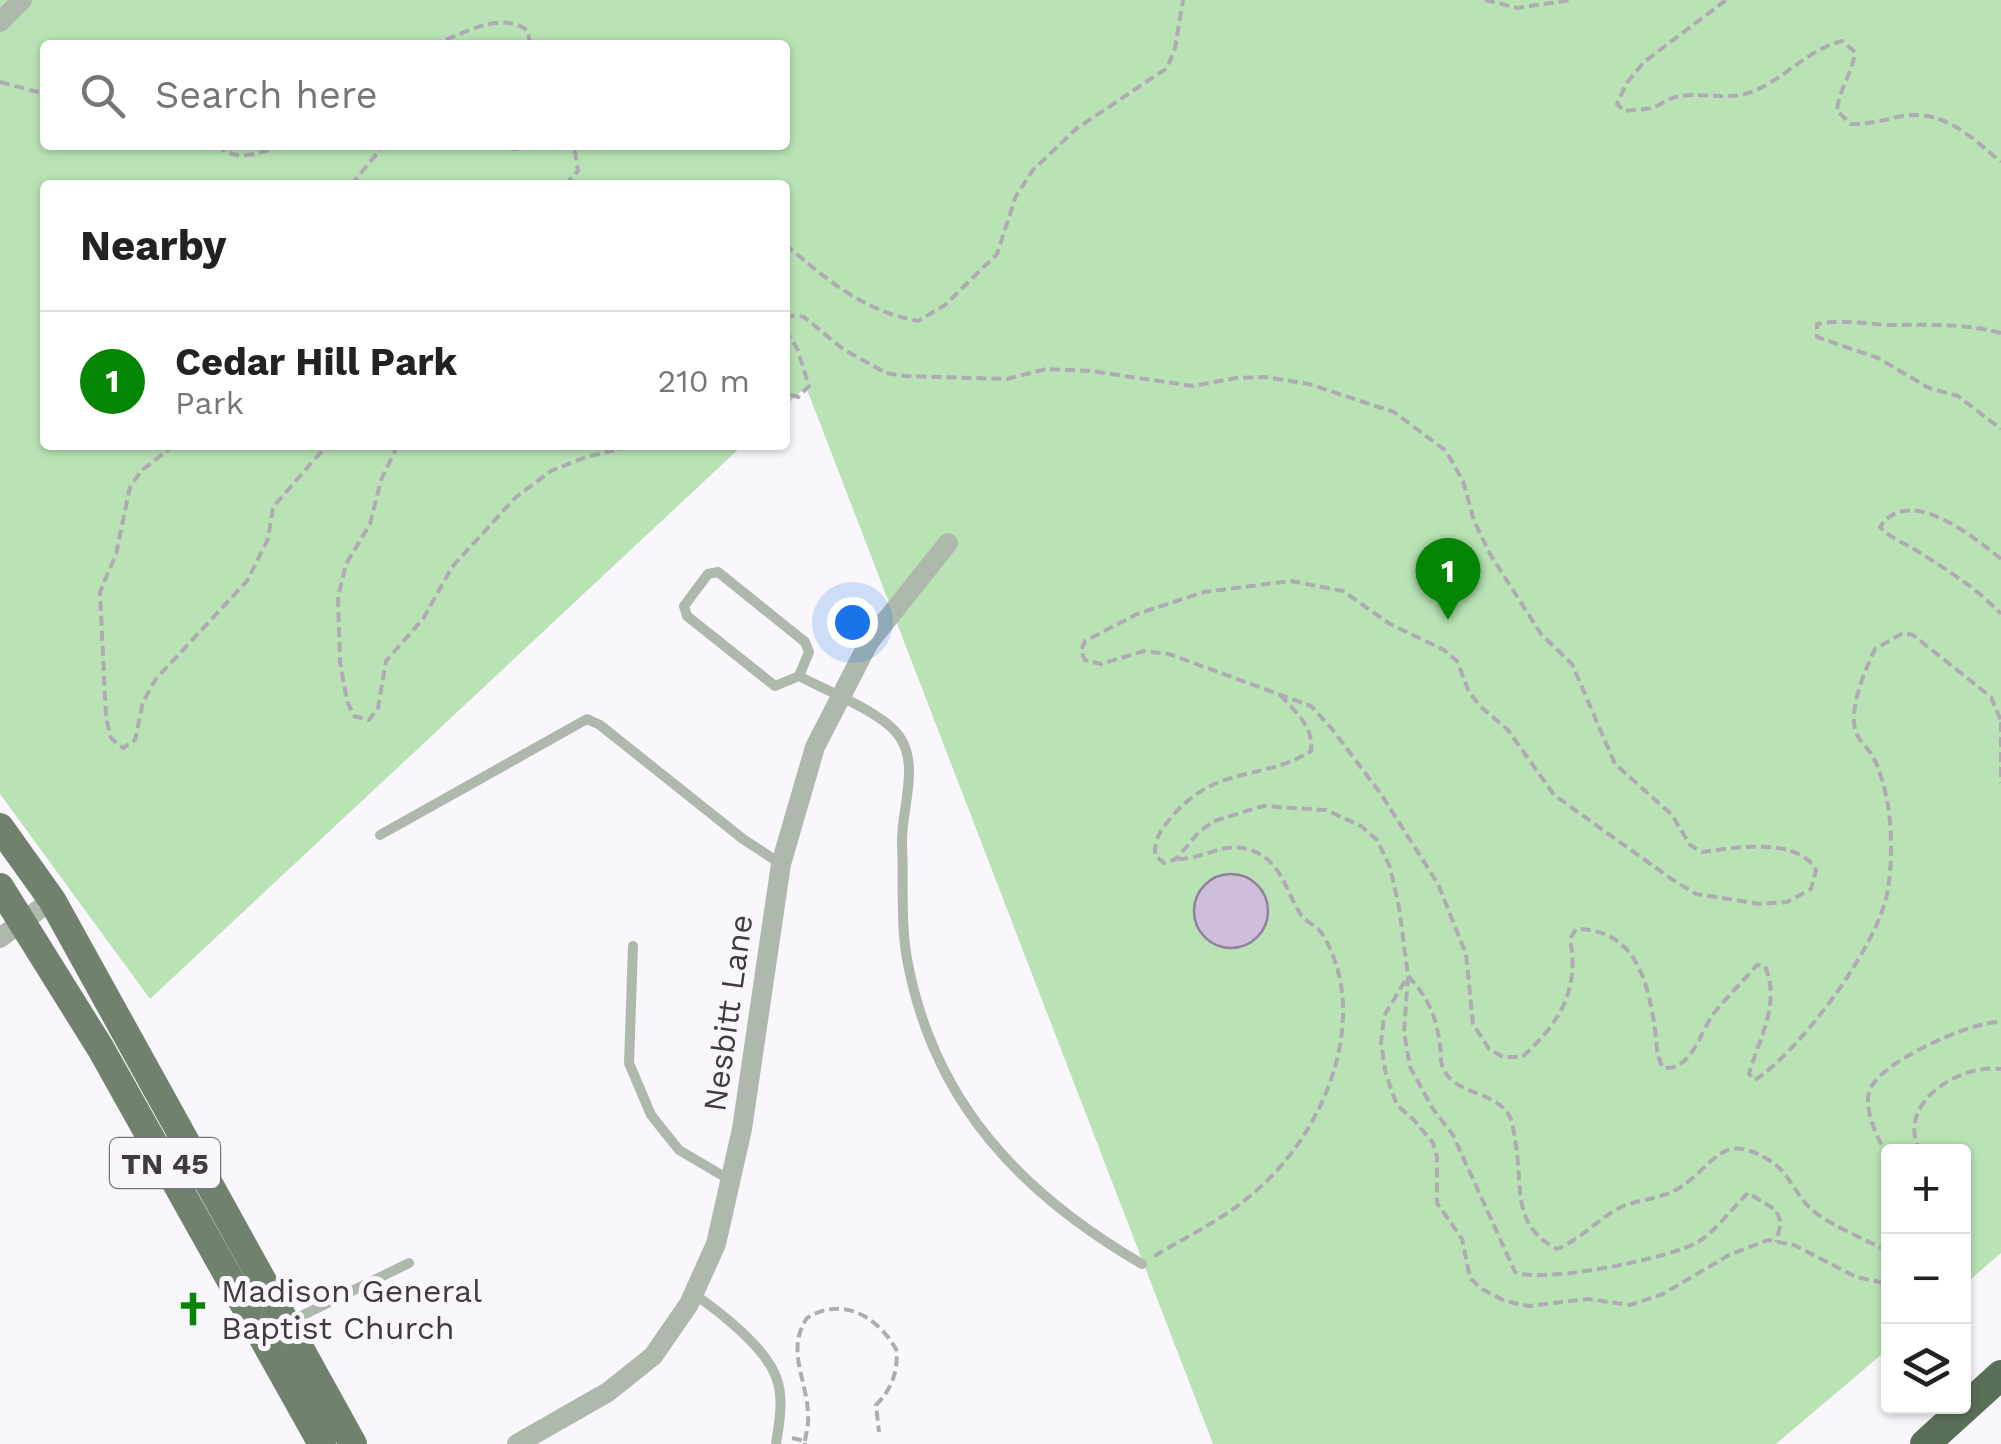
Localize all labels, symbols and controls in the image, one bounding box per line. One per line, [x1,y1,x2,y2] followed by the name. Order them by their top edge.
[40,40,790,150] search box
[75,68,130,123] icon: search
[155,73,378,117] text: Search here
[80,221,227,270] text: Nearby
[175,340,457,384] text: Cedar Hill Park
[106,362,119,400] text: 1
[658,362,750,400] text: 210 m
[175,384,244,422] text: Park
[1416,538,1480,620] pin: 1
[827,597,878,648] your location
[695,912,761,1114] street label: Nesbitt Lane
[110,1138,220,1188] road number: TN 45
[1881,1144,1971,1414] map controls
[1881,1144,1971,1234] button: +
[1881,1234,1971,1324] button: −
[221,1272,482,1347] place label: Madison General Baptist Church
[174,1290,212,1328] church icon: Madison General Baptist Church
[1881,1324,1971,1414] button: layers

